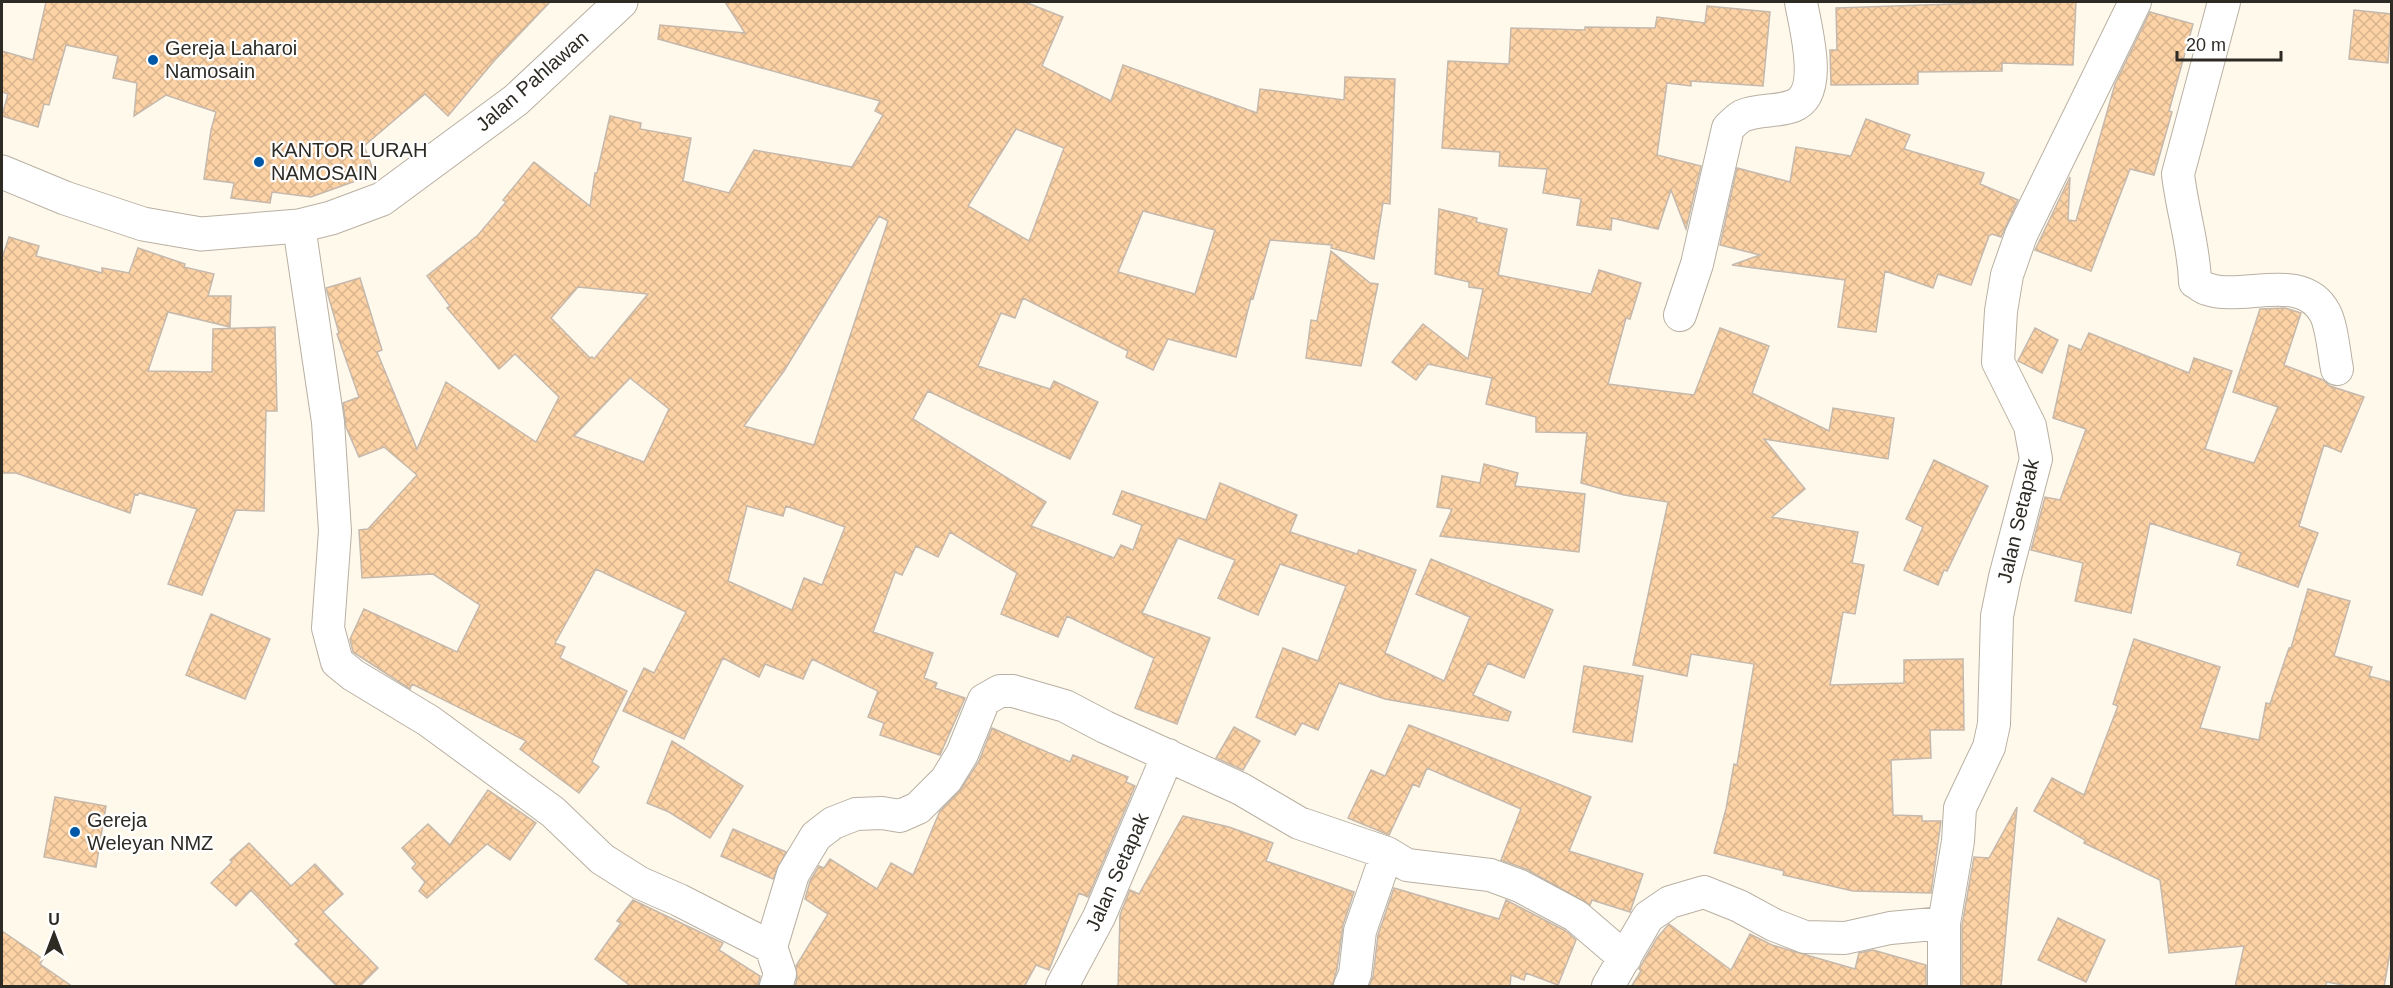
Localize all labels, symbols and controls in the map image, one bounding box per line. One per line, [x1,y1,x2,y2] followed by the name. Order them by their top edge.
[2177,24,2280,62] scale bar
[471,26,593,136] street label: Jalan Pahlawan
[2186,35,2226,55] text: 20 m
[165,37,297,82] place label: Gereja Laharoi Namosain
[146,53,160,67] marker: Gereja Laharoi Namosain
[271,139,427,184] place label: KANTOR LURAH NAMOSAIN
[252,155,266,169] marker: KANTOR LURAH NAMOSAIN
[1993,456,2043,585] street label: Jalan Setapak
[87,809,213,854] place label: Gereja Weleyan NMZ
[1081,809,1153,934] street label: Jalan Setapak
[68,825,82,839] marker: Gereja Weleyan NMZ
[24,904,84,964] north arrow
[48,911,60,928] text: U

